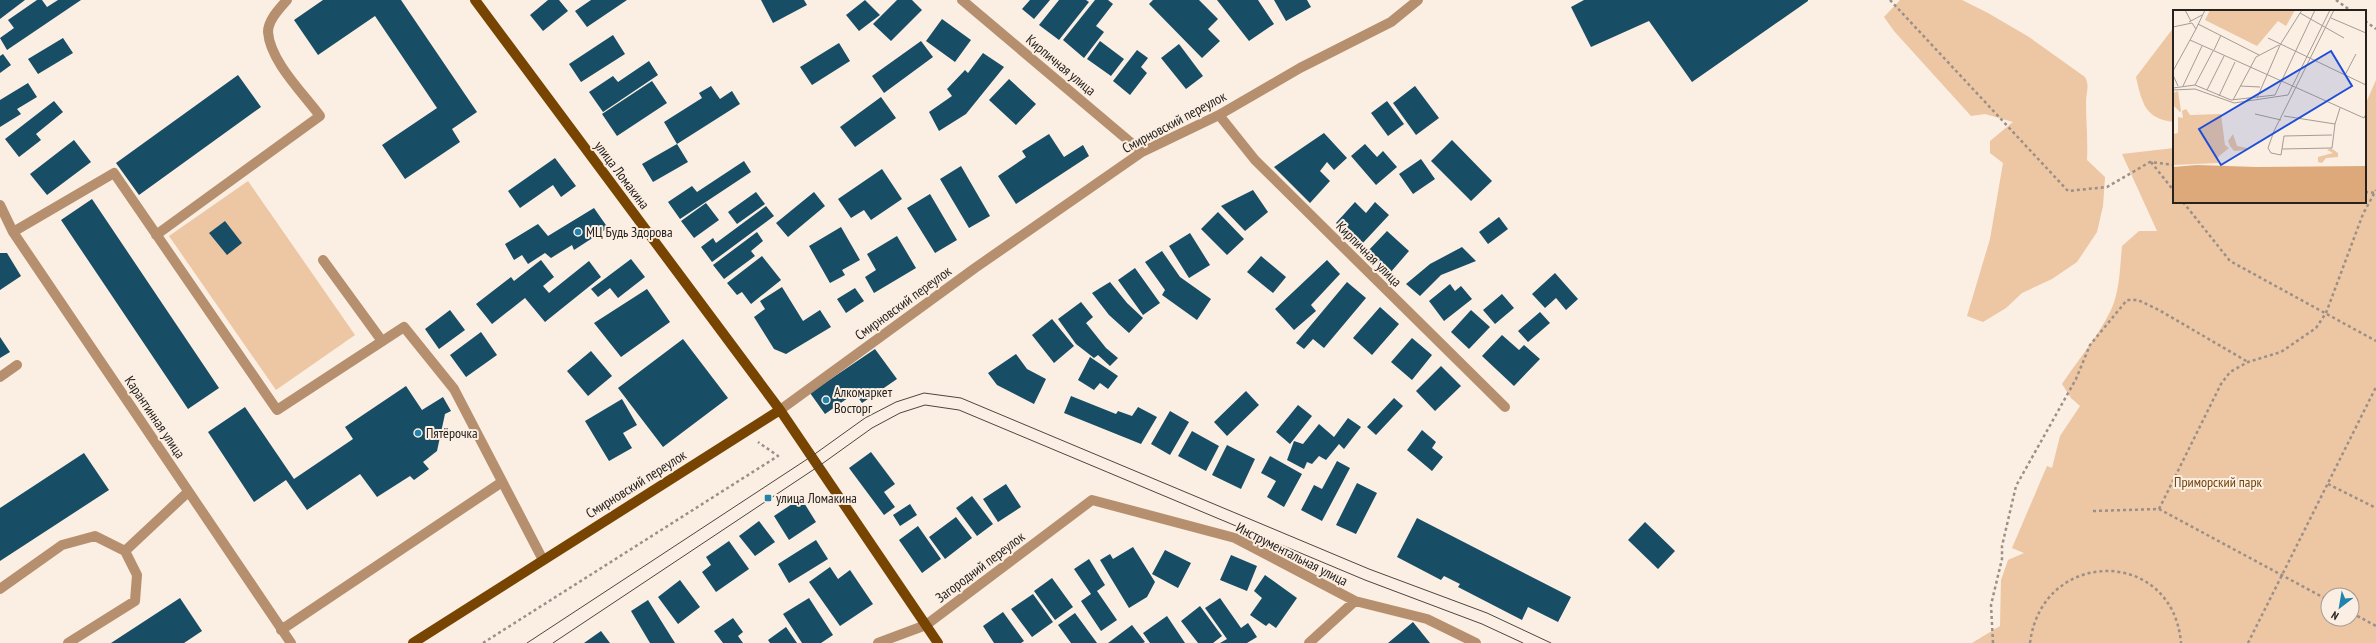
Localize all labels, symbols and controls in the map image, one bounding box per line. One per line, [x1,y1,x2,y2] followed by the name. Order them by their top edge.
[2173,10,2366,203] inset map
[1022,31,1100,99] street label: Кирпичная улица
[1119,87,1230,157] street label: Смирновский переулок
[590,137,654,213] street label: улица Ломакина
[1332,217,1406,291] street label: Кирпичная улица
[586,223,673,241] place label: МЦ Будь Здорова
[573,227,583,237] marker: МЦ Будь Здорова
[851,262,955,344] street label: Смирновский переулок
[121,372,189,462] street label: Карантинная улица
[834,383,893,417] place label: Алкомаркет Восторг
[821,395,831,405] marker: Алкомаркет Восторг
[426,424,478,442] place label: Пятёрочка
[413,428,423,438] marker: Пятёрочка
[582,446,690,522] street label: Смирновский переулок
[2174,473,2262,491] park label: Приморский парк
[776,489,857,507] place label: улица Ломакина
[763,493,773,503] marker: улица Ломакина
[1233,518,1351,590] street label: Инструментальная улица
[932,527,1029,606] street label: Загородний переулок
[2320,587,2360,627] north arrow
[2329,608,2341,623] text: N

